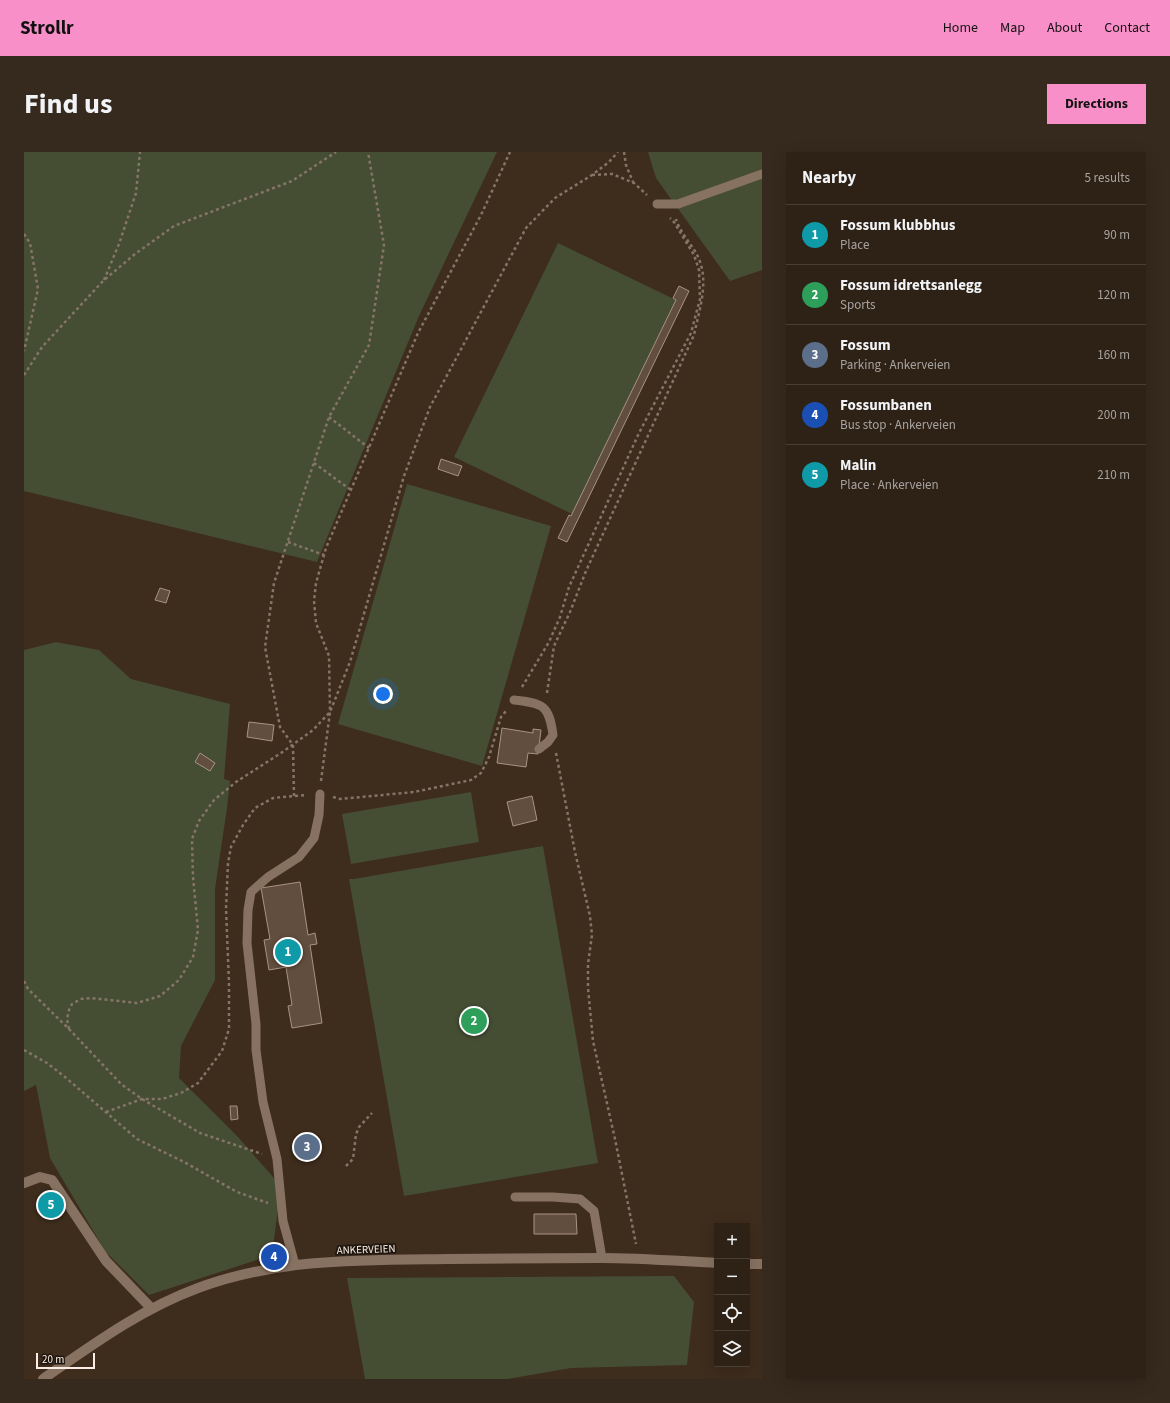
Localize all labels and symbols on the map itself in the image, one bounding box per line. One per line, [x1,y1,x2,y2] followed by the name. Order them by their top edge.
[373,684,393,704] your location
[275,937,301,967] pin: 1
[461,1006,487,1036] pin: 2
[294,1132,320,1162] pin: 3
[38,1190,64,1220] pin: 5
[336,1241,396,1258] street label: ANKERVEIEN
[261,1242,287,1272] pin: 4
[36,1351,95,1370] scale bar

